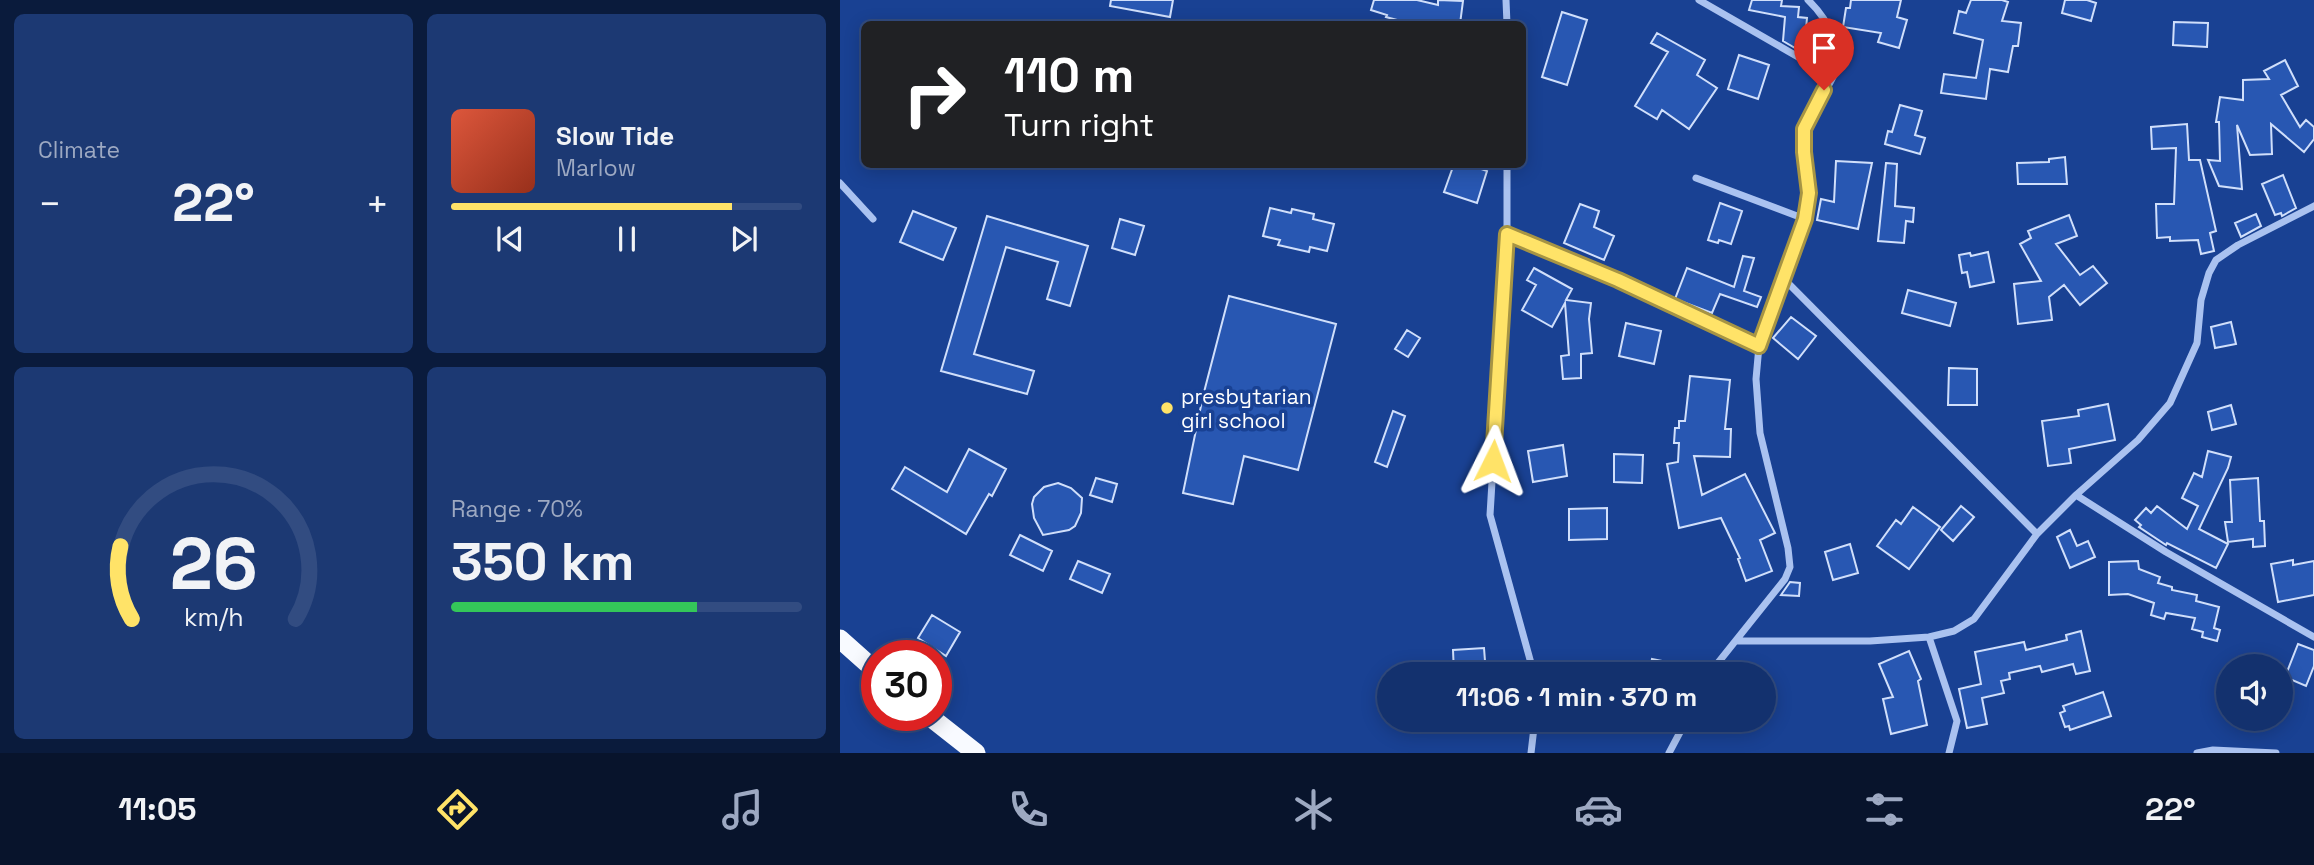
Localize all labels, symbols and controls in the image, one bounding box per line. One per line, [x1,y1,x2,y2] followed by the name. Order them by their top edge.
[1794,18,1854,90] pin
[1805,29,1843,67] icon: arrive
[1004,44,1134,106] text: 110 m
[889,49,980,140] icon: right
[1004,105,1154,145] text: Turn right
[556,119,674,153] text: Slow Tide
[38,135,120,165] text: Climate
[556,153,636,183] text: Marlow
[172,170,255,236] text: 22°
[38,180,62,228] text: −
[365,180,389,228] text: +
[491,220,529,258] icon: previous
[608,220,646,258] icon: pause
[725,220,763,258] icon: next
[1181,383,1312,434] place label: presbytarian girl school
[1159,400,1175,416] marker: presbytarian girl school
[1456,424,1530,498] position arrow
[451,494,583,524] text: Range · 70%
[169,517,258,610] text: 26
[451,529,634,595] text: 350 km
[184,601,243,633] text: km/h
[861,640,952,731] speed limit sign: 30
[2216,654,2293,731] map controls
[2216,654,2293,731] button: sound
[1456,680,1697,714] text: 11:06 · 1 min · 370 m
[433,785,482,834] icon: directions
[718,785,767,834] icon: music
[1004,785,1053,834] icon: phone
[1289,785,1338,834] icon: climate
[1574,785,1623,834] icon: car
[1860,785,1909,834] icon: filters
[118,789,197,829] text: 11:05
[2145,789,2196,829] text: 22°

